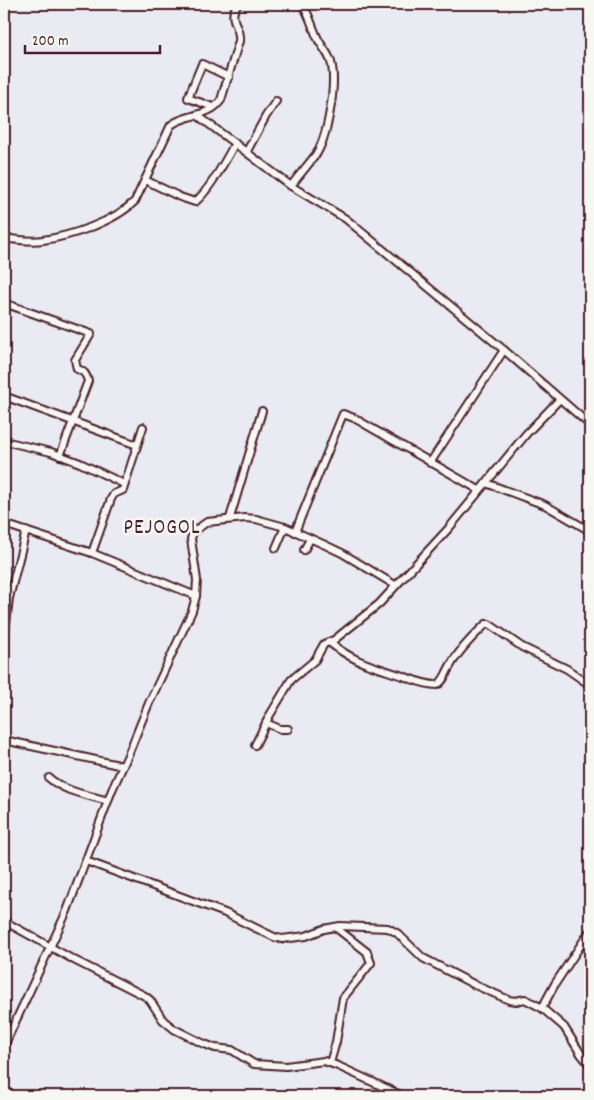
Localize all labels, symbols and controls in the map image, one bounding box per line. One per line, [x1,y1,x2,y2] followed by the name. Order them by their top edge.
[25,22,160,54] scale bar
[32,31,69,53] text: 200 m
[123,514,201,544] district label: PEJOGOL

